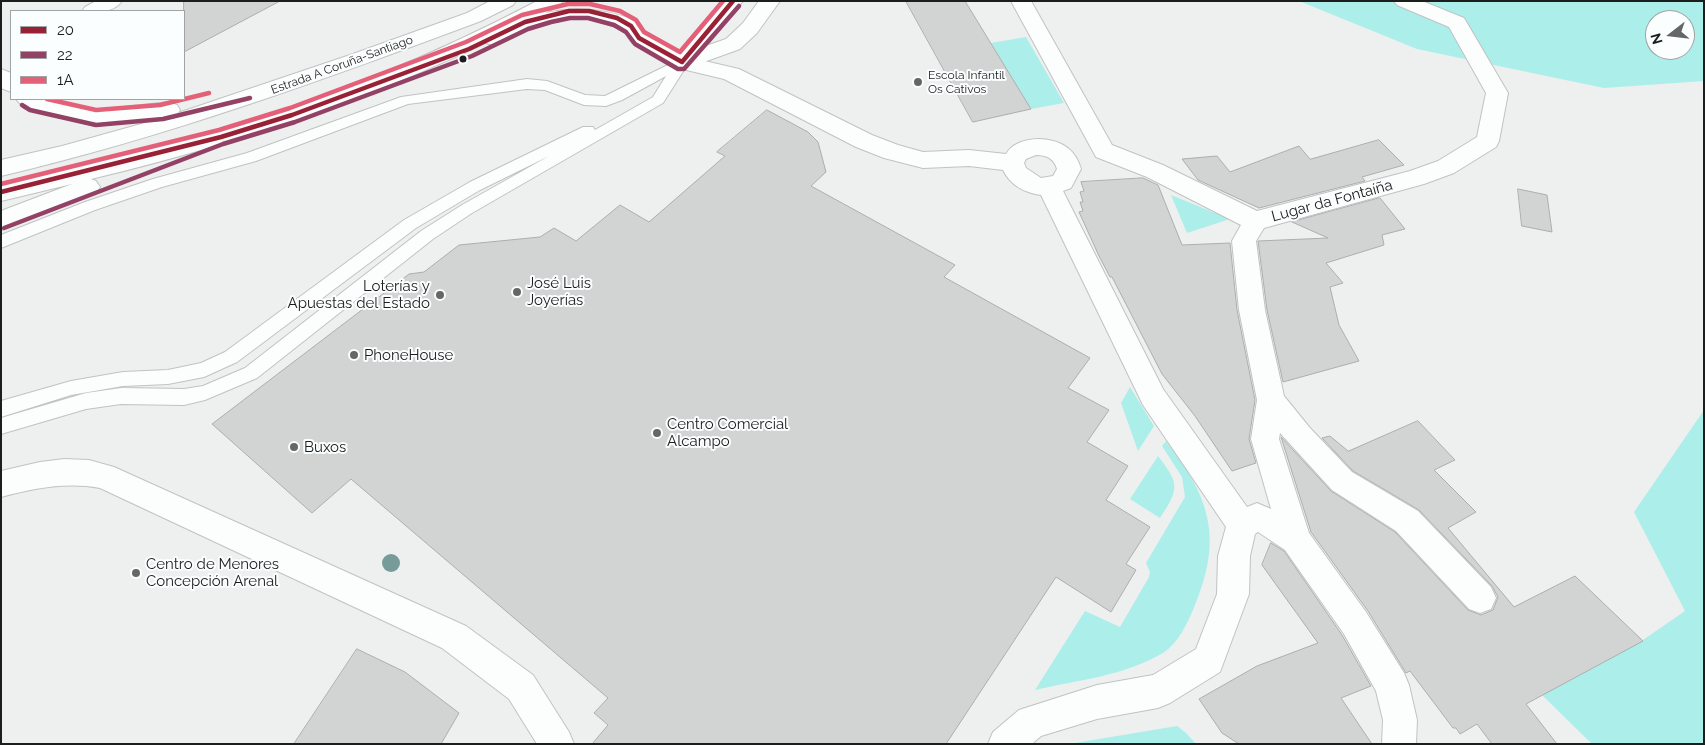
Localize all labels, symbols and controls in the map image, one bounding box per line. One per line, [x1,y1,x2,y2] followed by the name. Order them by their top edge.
[10,10,185,100] legend
[1645,10,1695,60] north arrow
[57,21,74,39] text: 20
[1647,32,1666,46] text: N
[269,33,415,97] street label: Estrada A Coruña-Santiago
[57,46,73,64] text: 22
[458,54,468,64] unlabelled marker
[928,68,1005,96] place label: Escola Infantil Os Cativos
[57,71,74,89] text: 1A
[912,76,924,88] marker: Escola Infantil Os Cativos
[1269,176,1395,226] street label: Lugar da Fontaíña
[527,274,591,309] place label: José Luis Joyerías
[288,277,430,312] place label: Loterías y Apuestas del Estado
[511,286,523,298] marker: José Luis Joyerías
[434,289,446,301] marker: Loterías y Apuestas del Estado
[364,346,453,364] place label: PhoneHouse
[348,349,360,361] marker: PhoneHouse
[667,415,788,450] place label: Centro Comercial Alcampo
[651,427,663,439] marker: Centro Comercial Alcampo
[304,438,346,456] place label: Buxos
[288,441,300,453] marker: Buxos
[146,555,279,590] place label: Centro de Menores Concepción Arenal
[130,567,142,579] marker: Centro de Menores Concepción Arenal

